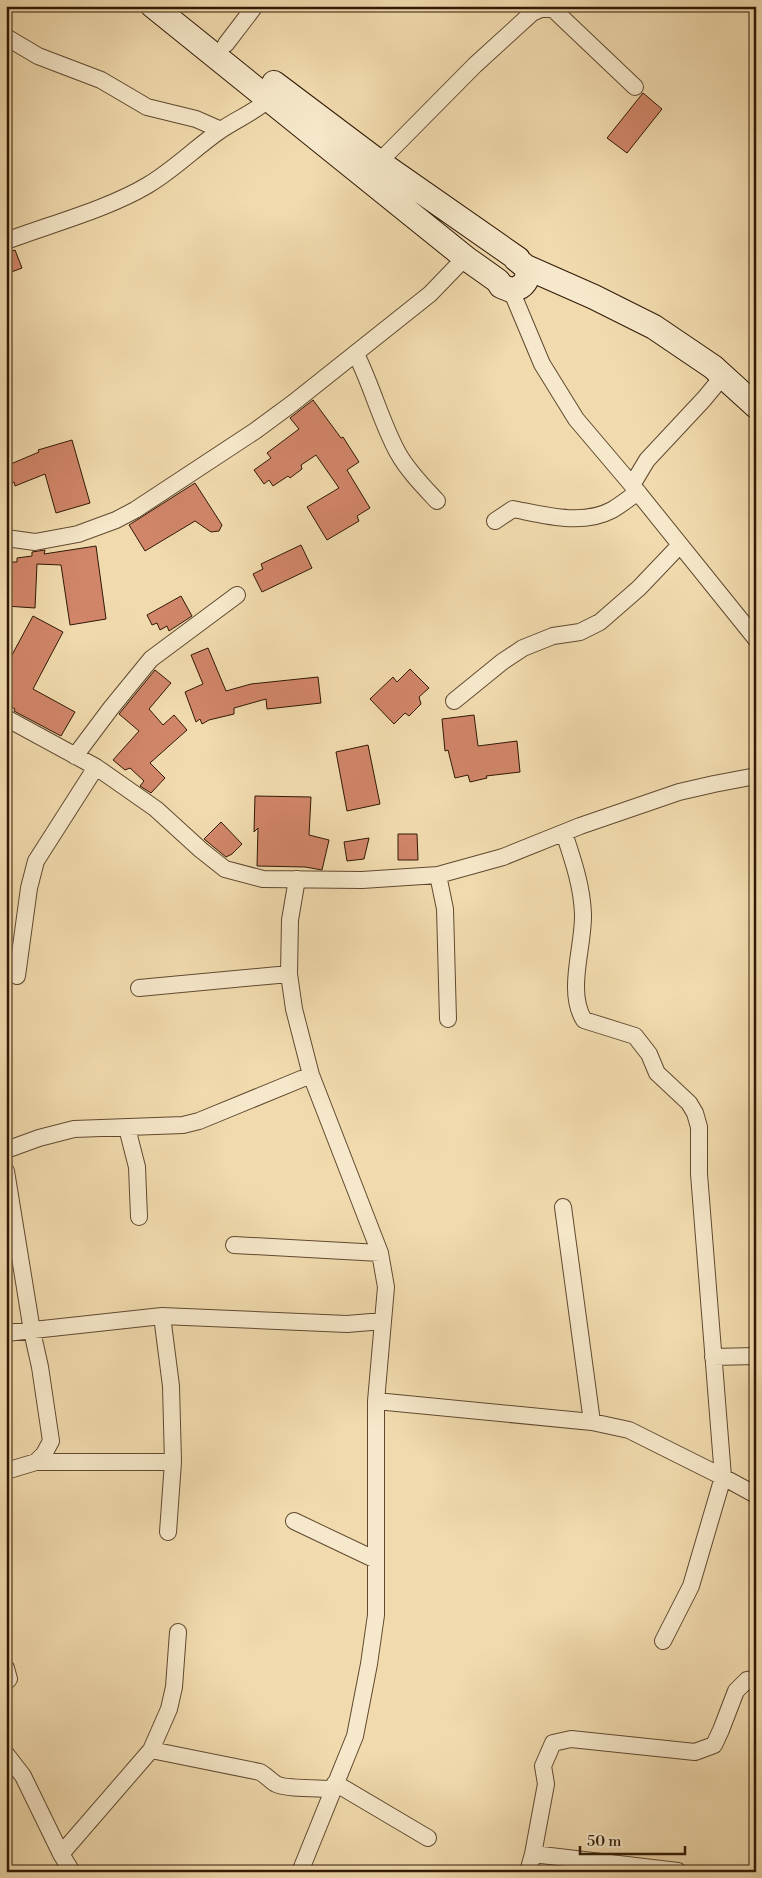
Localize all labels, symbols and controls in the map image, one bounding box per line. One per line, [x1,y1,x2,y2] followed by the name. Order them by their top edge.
[580,1823,684,1855] scale bar
[587,1832,621,1851] text: 50 m

